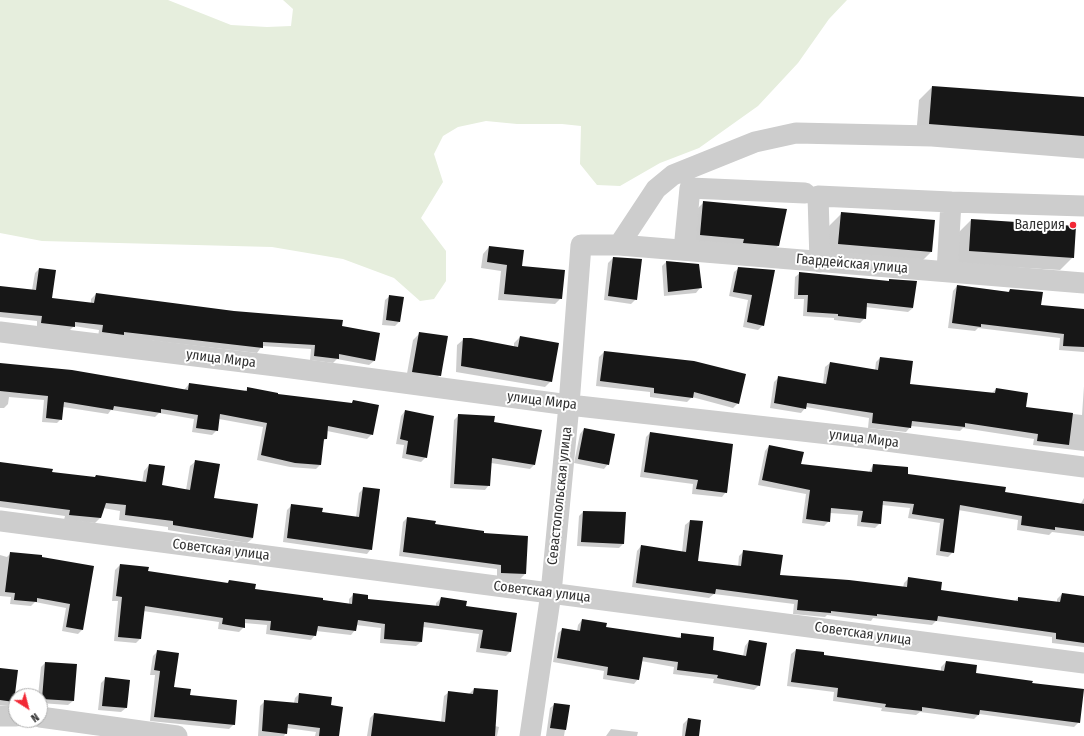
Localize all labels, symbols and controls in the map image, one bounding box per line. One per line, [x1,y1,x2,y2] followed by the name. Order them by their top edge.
[1014,217,1065,233] place label: Валерия
[1068,220,1078,230] marker: Валерия
[795,251,909,277] street label: Гвардейская улица
[185,346,257,372] street label: улица Мира
[506,388,578,414] street label: улица Мира
[544,426,576,566] street label: Севастопольская улица
[828,426,900,452] street label: улица Мира
[172,536,270,564] street label: Советская улица
[493,578,591,606] street label: Советская улица
[813,619,913,649] street label: Советская улица
[8,688,48,728] north arrow
[28,710,41,725] text: N

